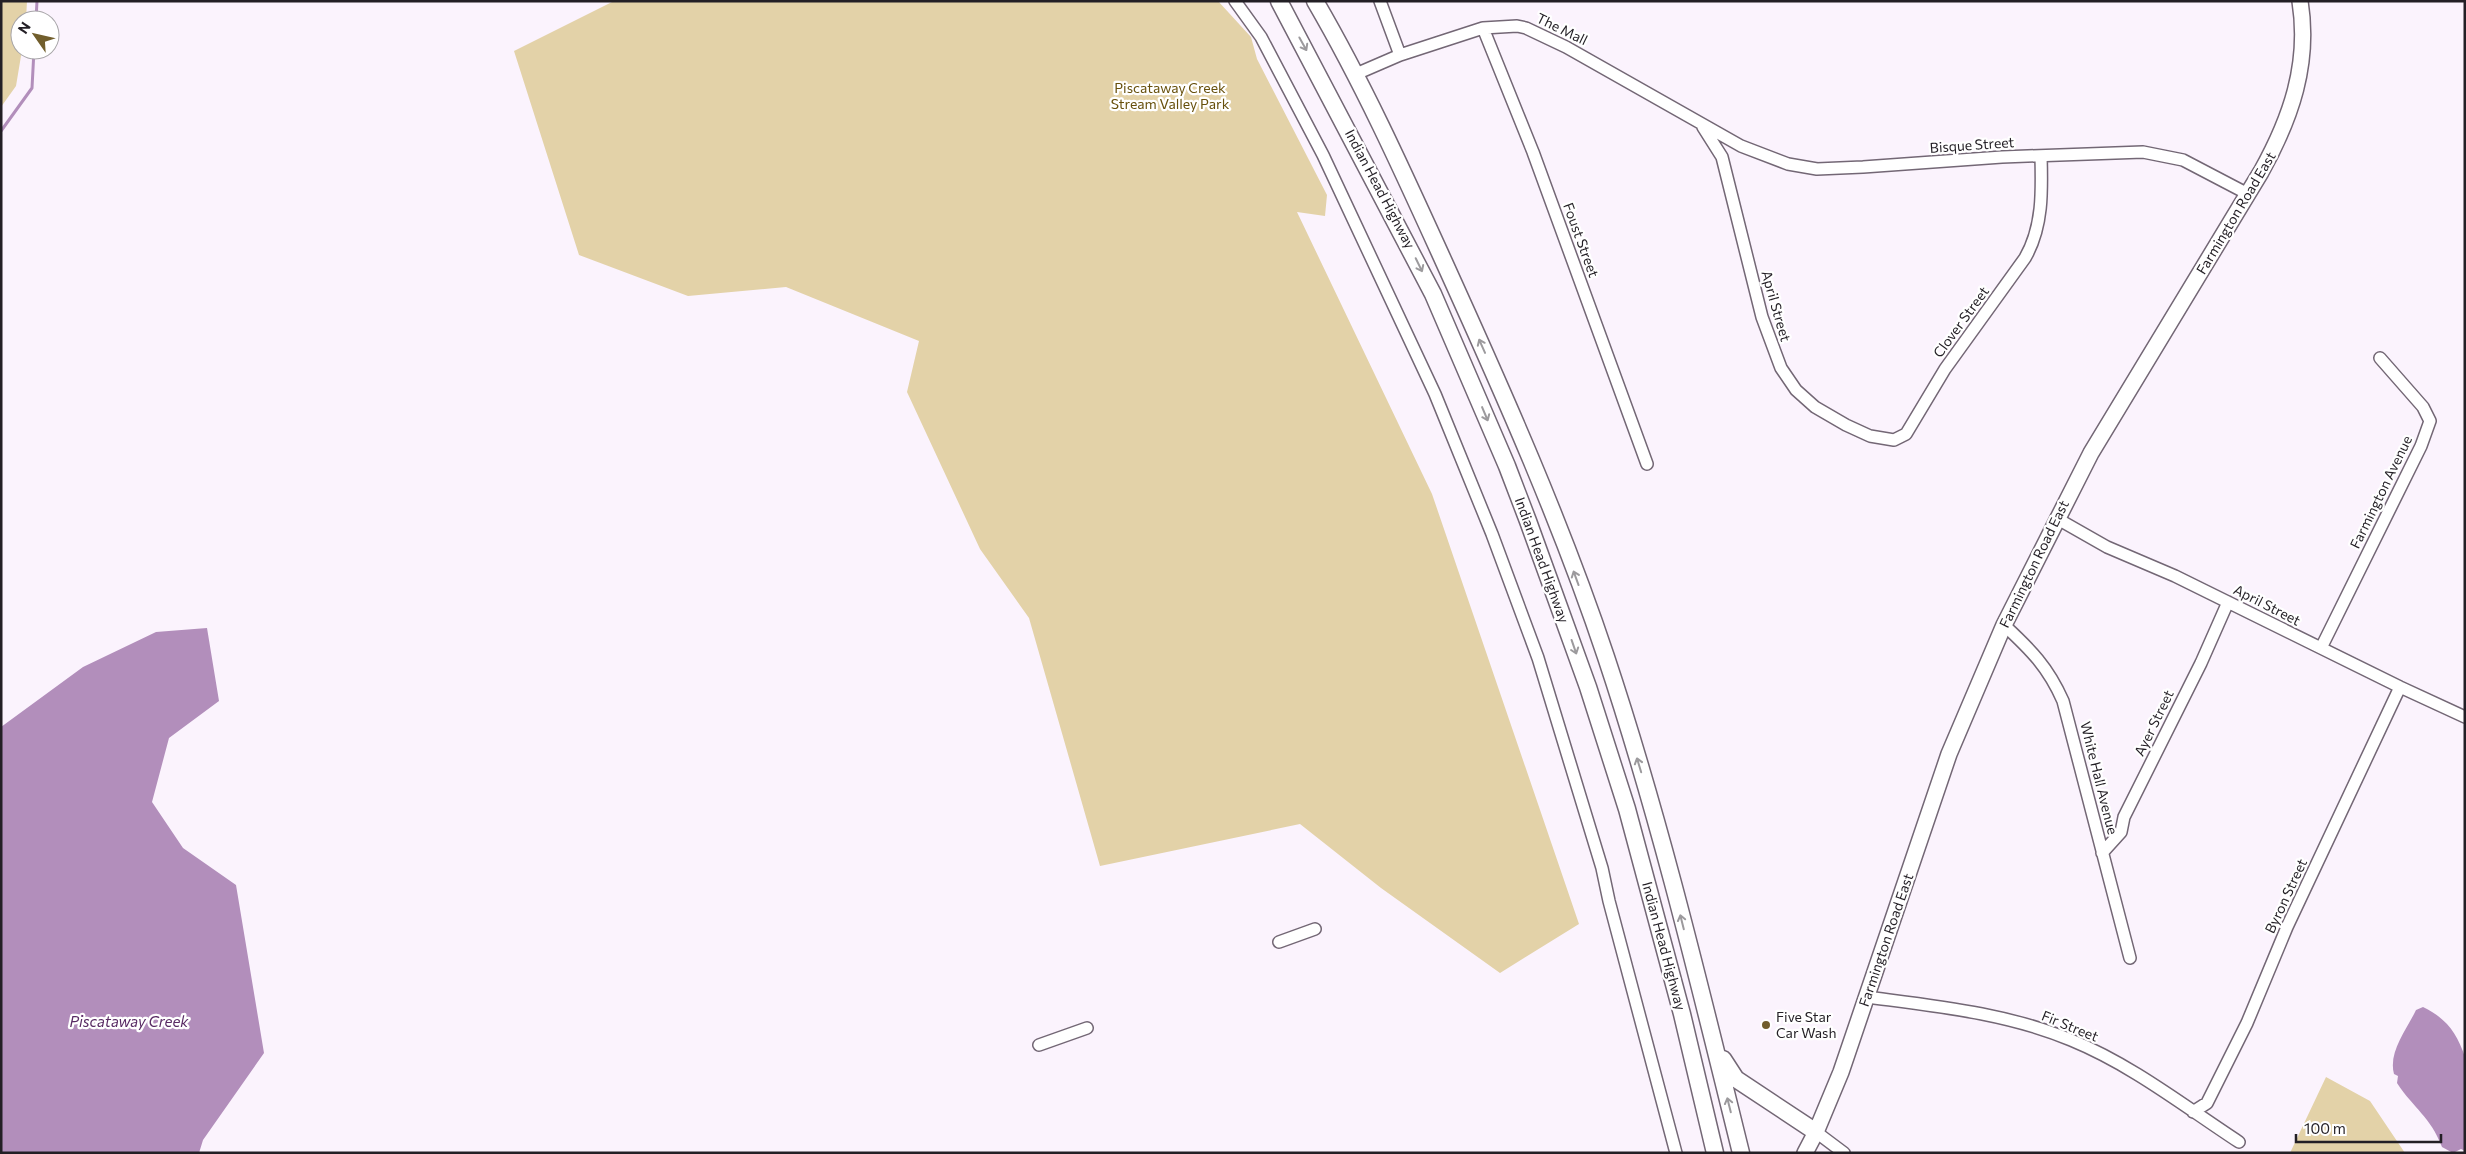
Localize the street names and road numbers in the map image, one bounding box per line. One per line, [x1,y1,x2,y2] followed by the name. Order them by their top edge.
[1534,9,1591,48] street label: The Mall
[1342,126,1419,251] street label: Indian Head Highway
[1929,133,2015,156] street label: Bisque Street
[2192,148,2279,277] street label: Farmington Road East
[1560,200,1603,280] street label: Foust Street
[1758,268,1795,344] street label: April Street
[1929,283,1992,360] street label: Clover Street
[2346,433,2415,551] street label: Farmington Avenue
[1512,495,1573,625] street label: Indian Head Highway
[1995,497,2072,630] street label: Farmington Road East
[2231,580,2304,629] street label: April Street
[2130,687,2177,759] street label: Ayer Street
[2077,720,2122,836] street label: White Hall Avenue
[2261,856,2310,936] street label: Byron Street
[1855,871,1916,1009] street label: Farmington Road East
[1639,880,1690,1012] street label: Indian Head Highway
[2039,1007,2101,1045] street label: Fir Street

